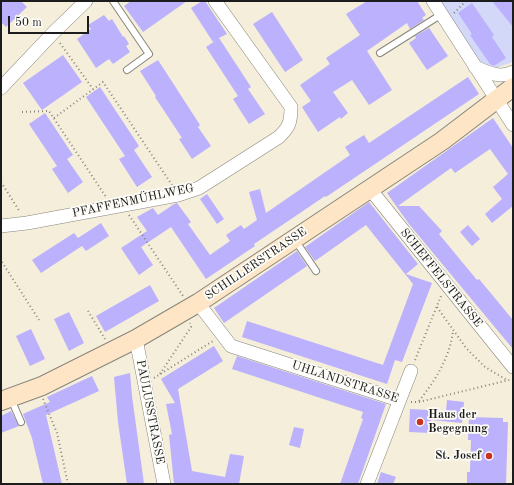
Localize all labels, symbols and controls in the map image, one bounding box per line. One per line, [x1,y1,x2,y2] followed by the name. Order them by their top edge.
[10,8,91,34] scale bar
[15,17,42,29] text: 50 m
[71,181,195,221] street label: PFAFFENMÜHLWEG
[202,225,310,303] street label: SCHILLERSTRASSE
[397,226,485,330] street label: SCHEFFELSTRASSE
[290,358,400,406] street label: UHLANDSTRASSE
[133,359,167,465] street label: PAULUSSTRASSE
[428,408,488,436] place label: Haus der Begegnung
[415,417,425,427] marker: Haus der Begegnung
[435,449,481,463] place label: St. Josef
[484,451,494,461] marker: St. Josef

